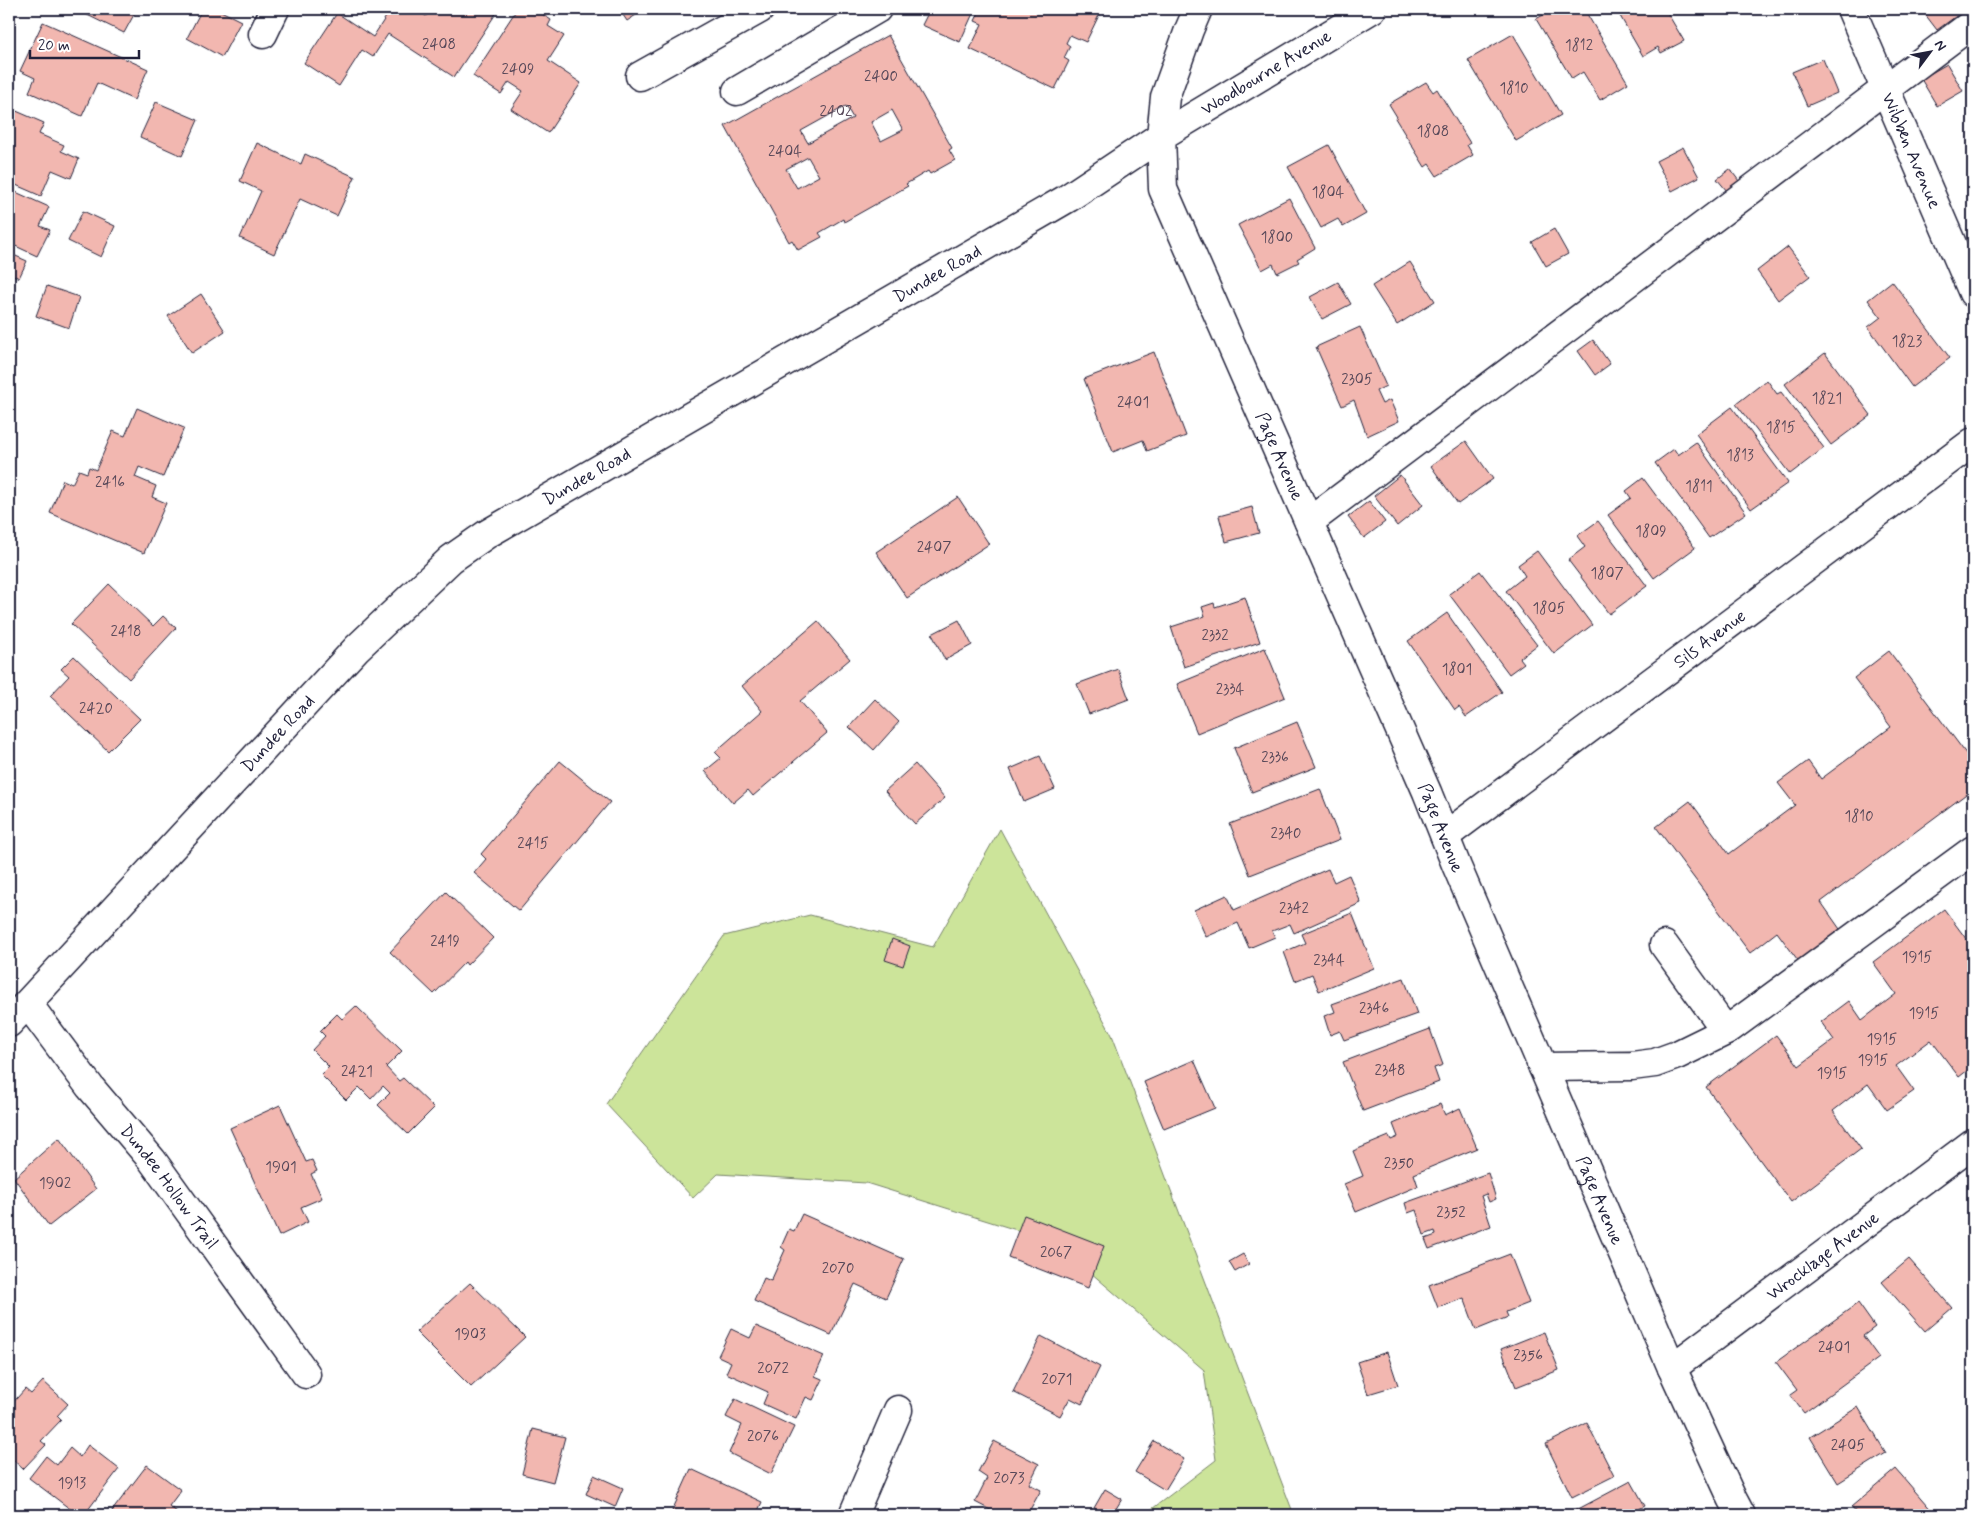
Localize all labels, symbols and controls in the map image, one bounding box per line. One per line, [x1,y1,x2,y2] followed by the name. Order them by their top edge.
[1197,24,1336,121] street label: Woodbourne Avenue
[30,28,139,60] scale bar
[1904,28,1954,78] north arrow
[422,35,456,55] house number: 2408
[38,36,70,56] text: 20 m
[1565,36,1593,56] house number: 1812
[1930,37,1950,54] text: N
[502,60,534,80] house number: 2409
[864,67,898,87] house number: 2400
[1499,79,1529,99] house number: 1810
[1875,89,1946,213] street label: Wibben Avenue
[820,102,852,122] house number: 2402
[1417,122,1449,142] house number: 1808
[768,142,802,162] house number: 2404
[1312,183,1345,203] house number: 1804
[1261,228,1293,248] house number: 1800
[889,240,986,309] street label: Dundee Road
[1892,332,1923,352] house number: 1823
[1341,370,1373,390] house number: 2305
[1812,389,1842,409] house number: 1821
[1117,393,1149,413] house number: 2401
[1249,409,1309,505] street label: Page Avenue
[1766,418,1796,438] house number: 1815
[539,442,636,512] street label: Dundee Road
[1726,446,1754,466] house number: 1813
[95,473,125,493] house number: 2416
[1685,477,1713,497] house number: 1811
[1635,522,1667,542] house number: 1809
[917,538,951,558] house number: 2407
[1590,564,1624,584] house number: 1807
[1533,599,1565,619] house number: 1805
[1669,605,1751,674] street label: Sils Avenue
[111,622,141,642] house number: 2418
[1201,626,1229,646] house number: 2332
[1442,660,1472,680] house number: 1801
[1216,680,1245,700] house number: 2334
[236,690,321,778] street label: Dundee Road
[79,699,113,719] house number: 2420
[1261,748,1289,768] house number: 2336
[1412,780,1469,877] street label: Page Avenue
[1844,807,1874,827] house number: 1810
[1271,824,1301,844] house number: 2340
[517,834,549,854] house number: 2415
[1279,899,1309,919] house number: 2342
[430,932,460,952] house number: 2419
[1902,948,1932,968] house number: 1915
[1313,951,1345,971] house number: 2344
[1359,999,1389,1019] house number: 2346
[1909,1004,1939,1024] house number: 1915
[1867,1030,1897,1050] house number: 1915
[1858,1051,1888,1071] house number: 1915
[1375,1061,1406,1081] house number: 2348
[341,1062,373,1082] house number: 2421
[1817,1064,1847,1084] house number: 1915
[114,1120,223,1254] street label: Dundee Hollow Trail
[1569,1153,1629,1249] street label: Page Avenue
[1384,1154,1414,1174] house number: 2350
[265,1158,297,1178] house number: 1901
[39,1174,71,1194] house number: 1902
[1436,1203,1466,1223] house number: 2352
[1762,1206,1885,1306] street label: Wrocklage Avenue
[1040,1243,1072,1263] house number: 2067
[822,1259,854,1279] house number: 2070
[454,1325,486,1345] house number: 1903
[1818,1338,1850,1358] house number: 2401
[1513,1346,1543,1366] house number: 2356
[757,1359,789,1379] house number: 2072
[1041,1370,1073,1390] house number: 2071
[747,1427,779,1447] house number: 2076
[1831,1436,1865,1456] house number: 2405
[993,1469,1025,1489] house number: 2073
[58,1474,86,1494] house number: 1913

